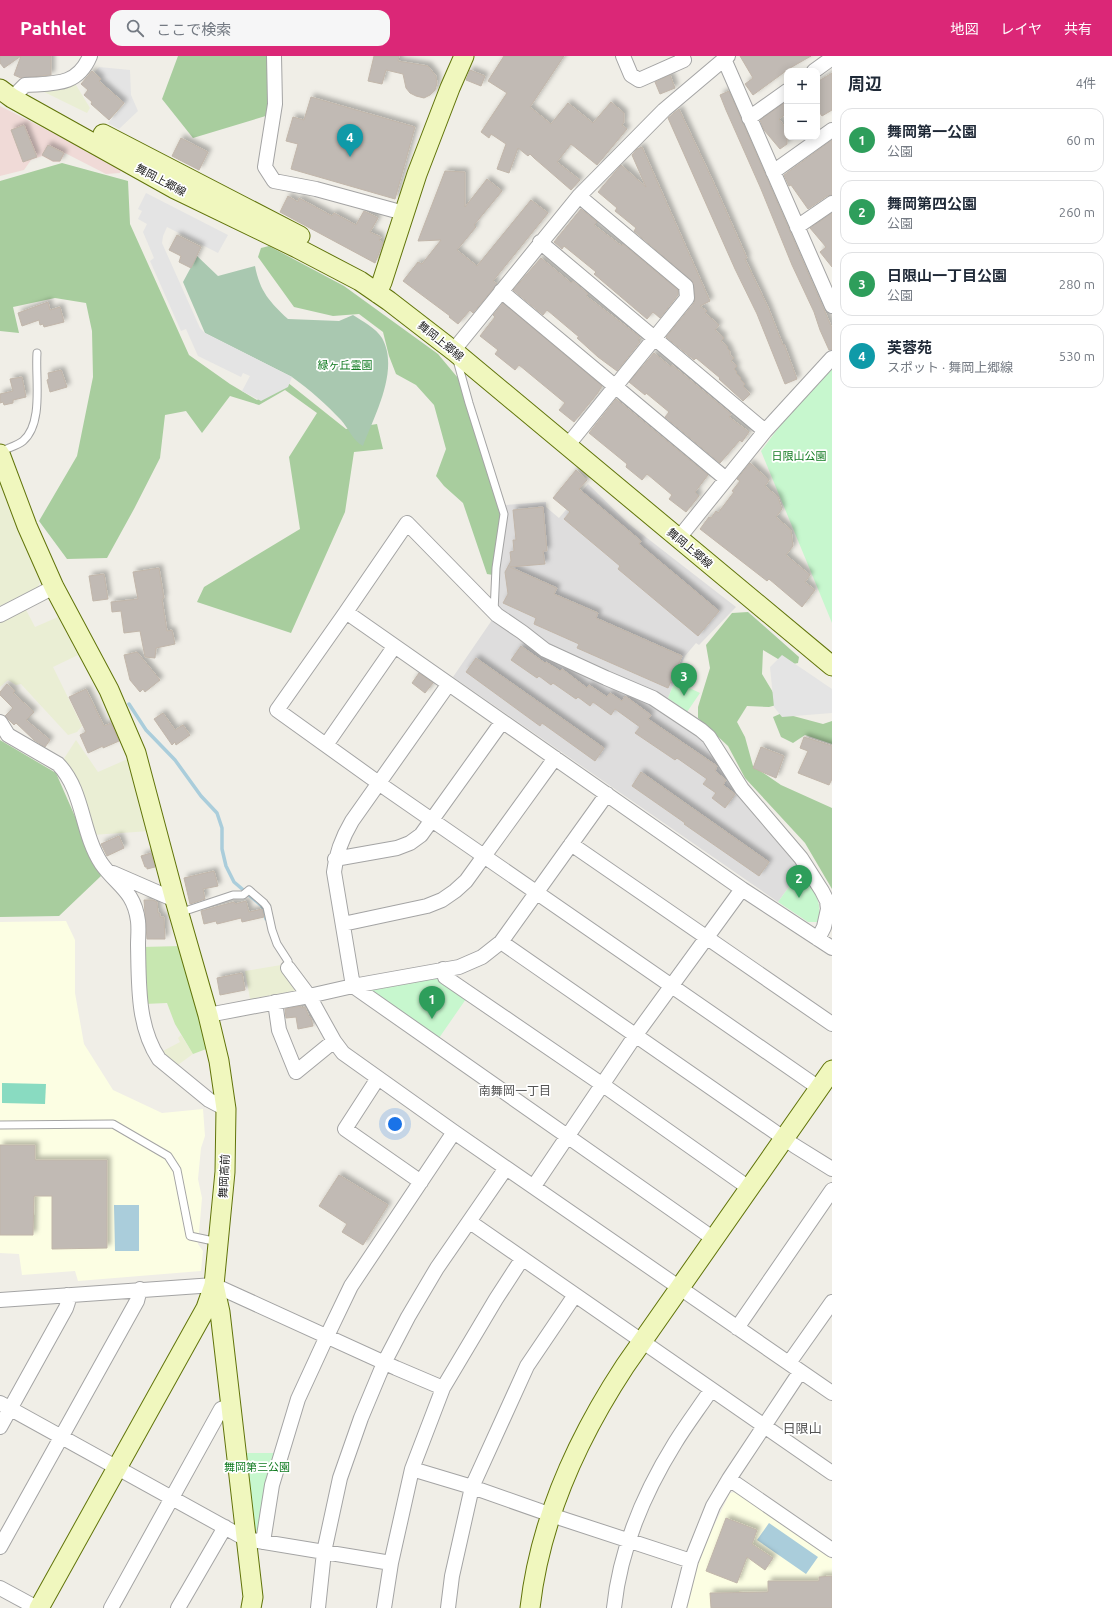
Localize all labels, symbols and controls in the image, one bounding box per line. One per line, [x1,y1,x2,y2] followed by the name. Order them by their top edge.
[110,10,390,46] search box
[20,17,86,39] text: Pathlet
[124,17,146,39] icon: search
[156,21,231,38] text: ここで検索
[950,21,978,37] text: 地図
[1000,21,1042,37] text: レイヤ
[1064,21,1092,37] text: 共有
[784,68,820,140] map controls
[784,68,820,104] button: +
[848,74,882,93] text: 周辺
[1076,76,1096,90] text: 4件
[784,104,820,140] button: −
[887,123,977,140] text: 舞岡第一公園
[337,124,363,157] pin: 4
[858,133,866,147] text: 1
[1066,133,1095,147] text: 60 m
[887,144,913,158] text: 公園
[134,162,188,198] street label: 舞岡上郷線
[887,195,977,212] text: 舞岡第四公園
[858,205,866,219] text: 2
[1059,205,1095,219] text: 260 m
[887,216,913,230] text: 公園
[887,267,1007,284] text: 日限山一丁目公園
[858,277,866,291] text: 3
[1059,277,1095,291] text: 280 m
[887,288,913,302] text: 公園
[416,319,466,363] street label: 舞岡上郷線
[887,339,932,356] text: 芙蓉苑
[858,349,866,363] text: 4
[1059,349,1095,363] text: 530 m
[318,359,373,371] park label: 緑ヶ丘霊園
[887,360,1013,374] text: スポット · 舞岡上郷線
[772,450,827,462] park label: 日限山公園
[665,526,715,570] street label: 舞岡上郷線
[671,663,697,696] pin: 3
[786,865,812,898] pin: 2
[419,986,445,1019] pin: 1
[479,1084,551,1097] district label: 南舞岡一丁目
[385,1114,405,1134] your location
[217,1154,231,1198] street label: 舞岡高前
[782,1421,822,1435] district label: 日限山
[224,1461,290,1473] park label: 舞岡第三公園

